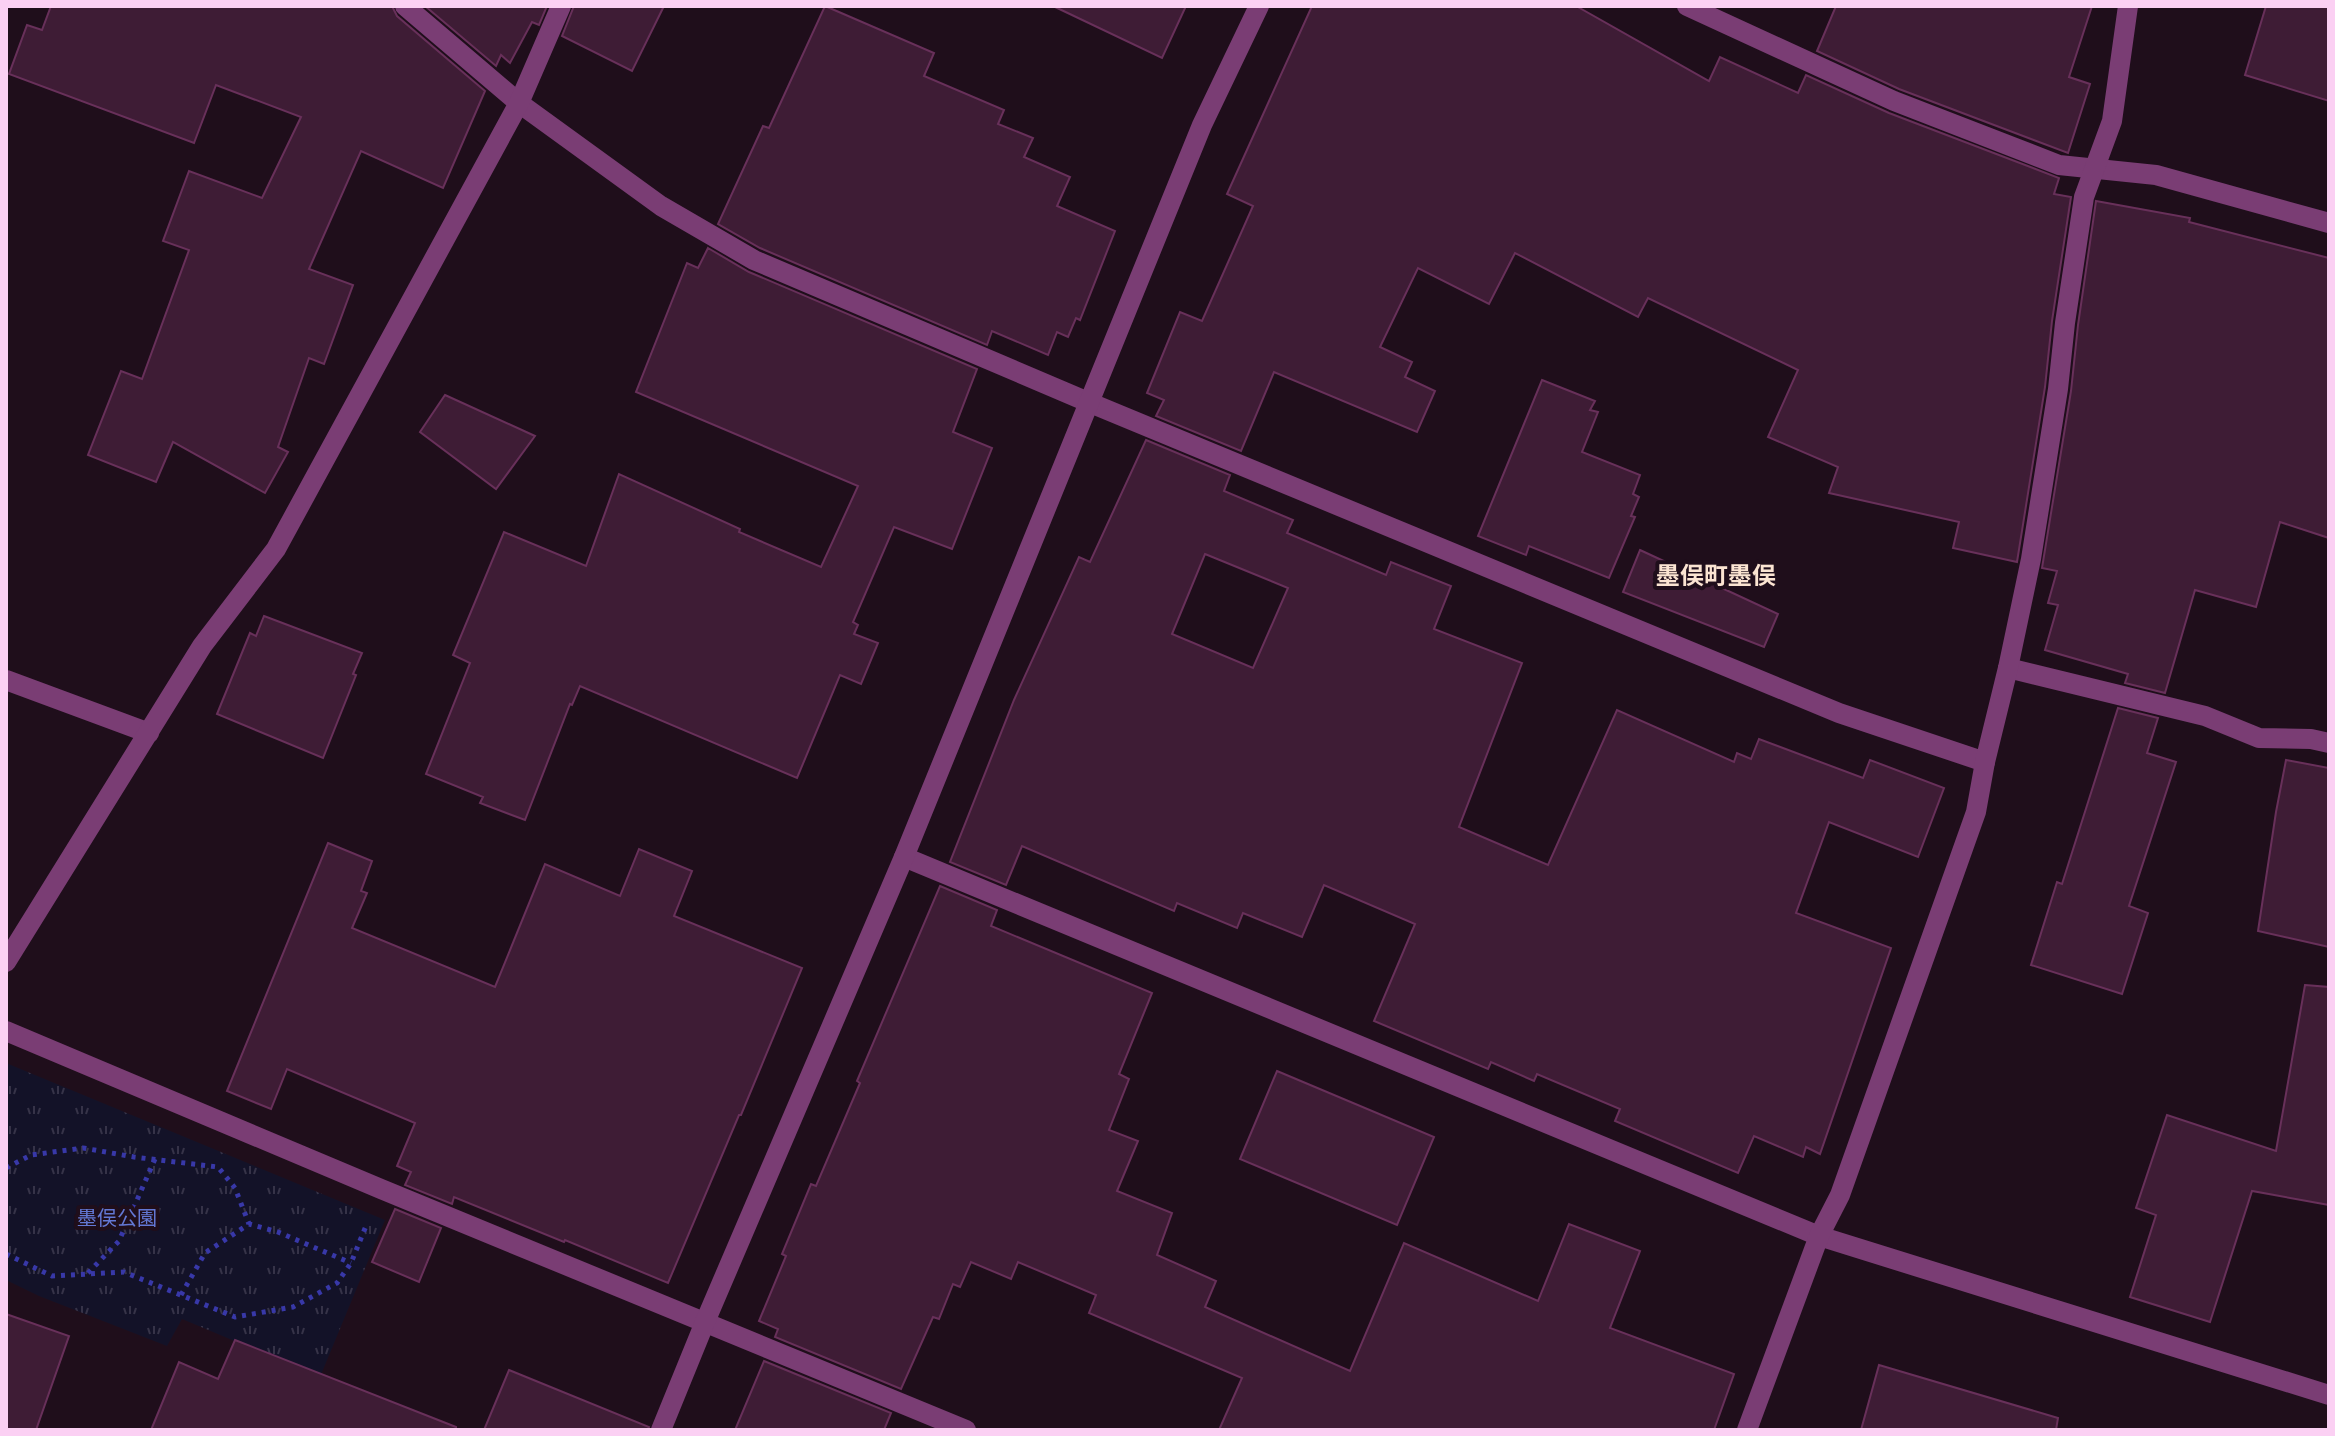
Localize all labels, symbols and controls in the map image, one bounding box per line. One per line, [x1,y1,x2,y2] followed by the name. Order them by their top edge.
[1656,562,1776,590] district label: 墨俣町墨俣
[77,1206,157,1230] park label: 墨俣公園

